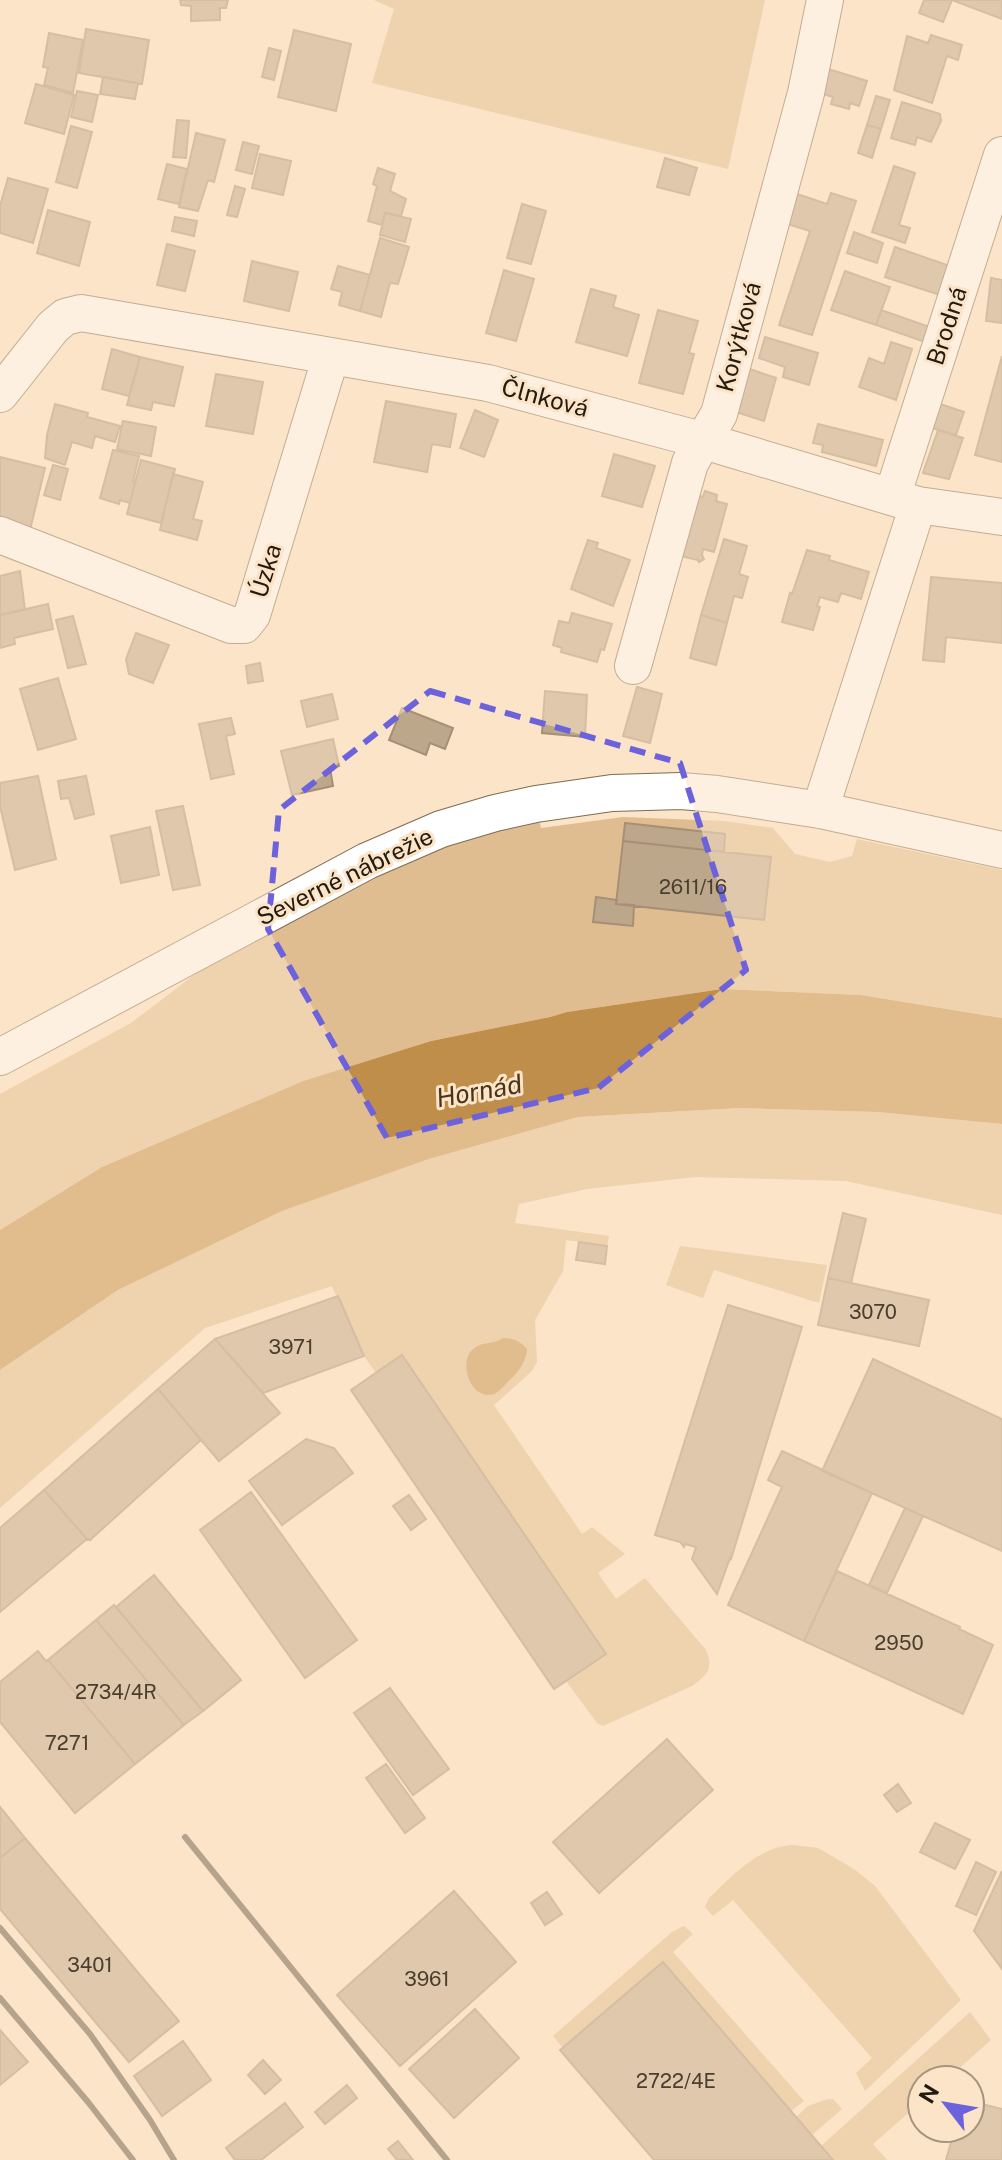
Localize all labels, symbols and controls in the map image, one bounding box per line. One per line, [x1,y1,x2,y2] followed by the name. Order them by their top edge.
[710,279,766,395] street label: Korýtková
[920,283,972,368] street label: Brodná
[499,372,592,422] street label: Člnková
[244,540,286,601] street label: Úzka
[252,821,437,931] street label: Severné nábrežie
[659,875,727,899] house number: 2611/16
[434,1068,524,1113] water label: Hornád
[849,1300,897,1324] house number: 3070
[268,1335,314,1359] house number: 3971
[874,1631,924,1655] house number: 2950
[75,1680,157,1704] house number: 2734/4R
[45,1731,89,1755] house number: 7271
[67,1953,113,1977] house number: 3401
[404,1967,450,1991] house number: 3961
[906,2064,986,2144] north arrow
[636,2069,716,2093] house number: 2722/4E
[913,2080,944,2108] text: N

